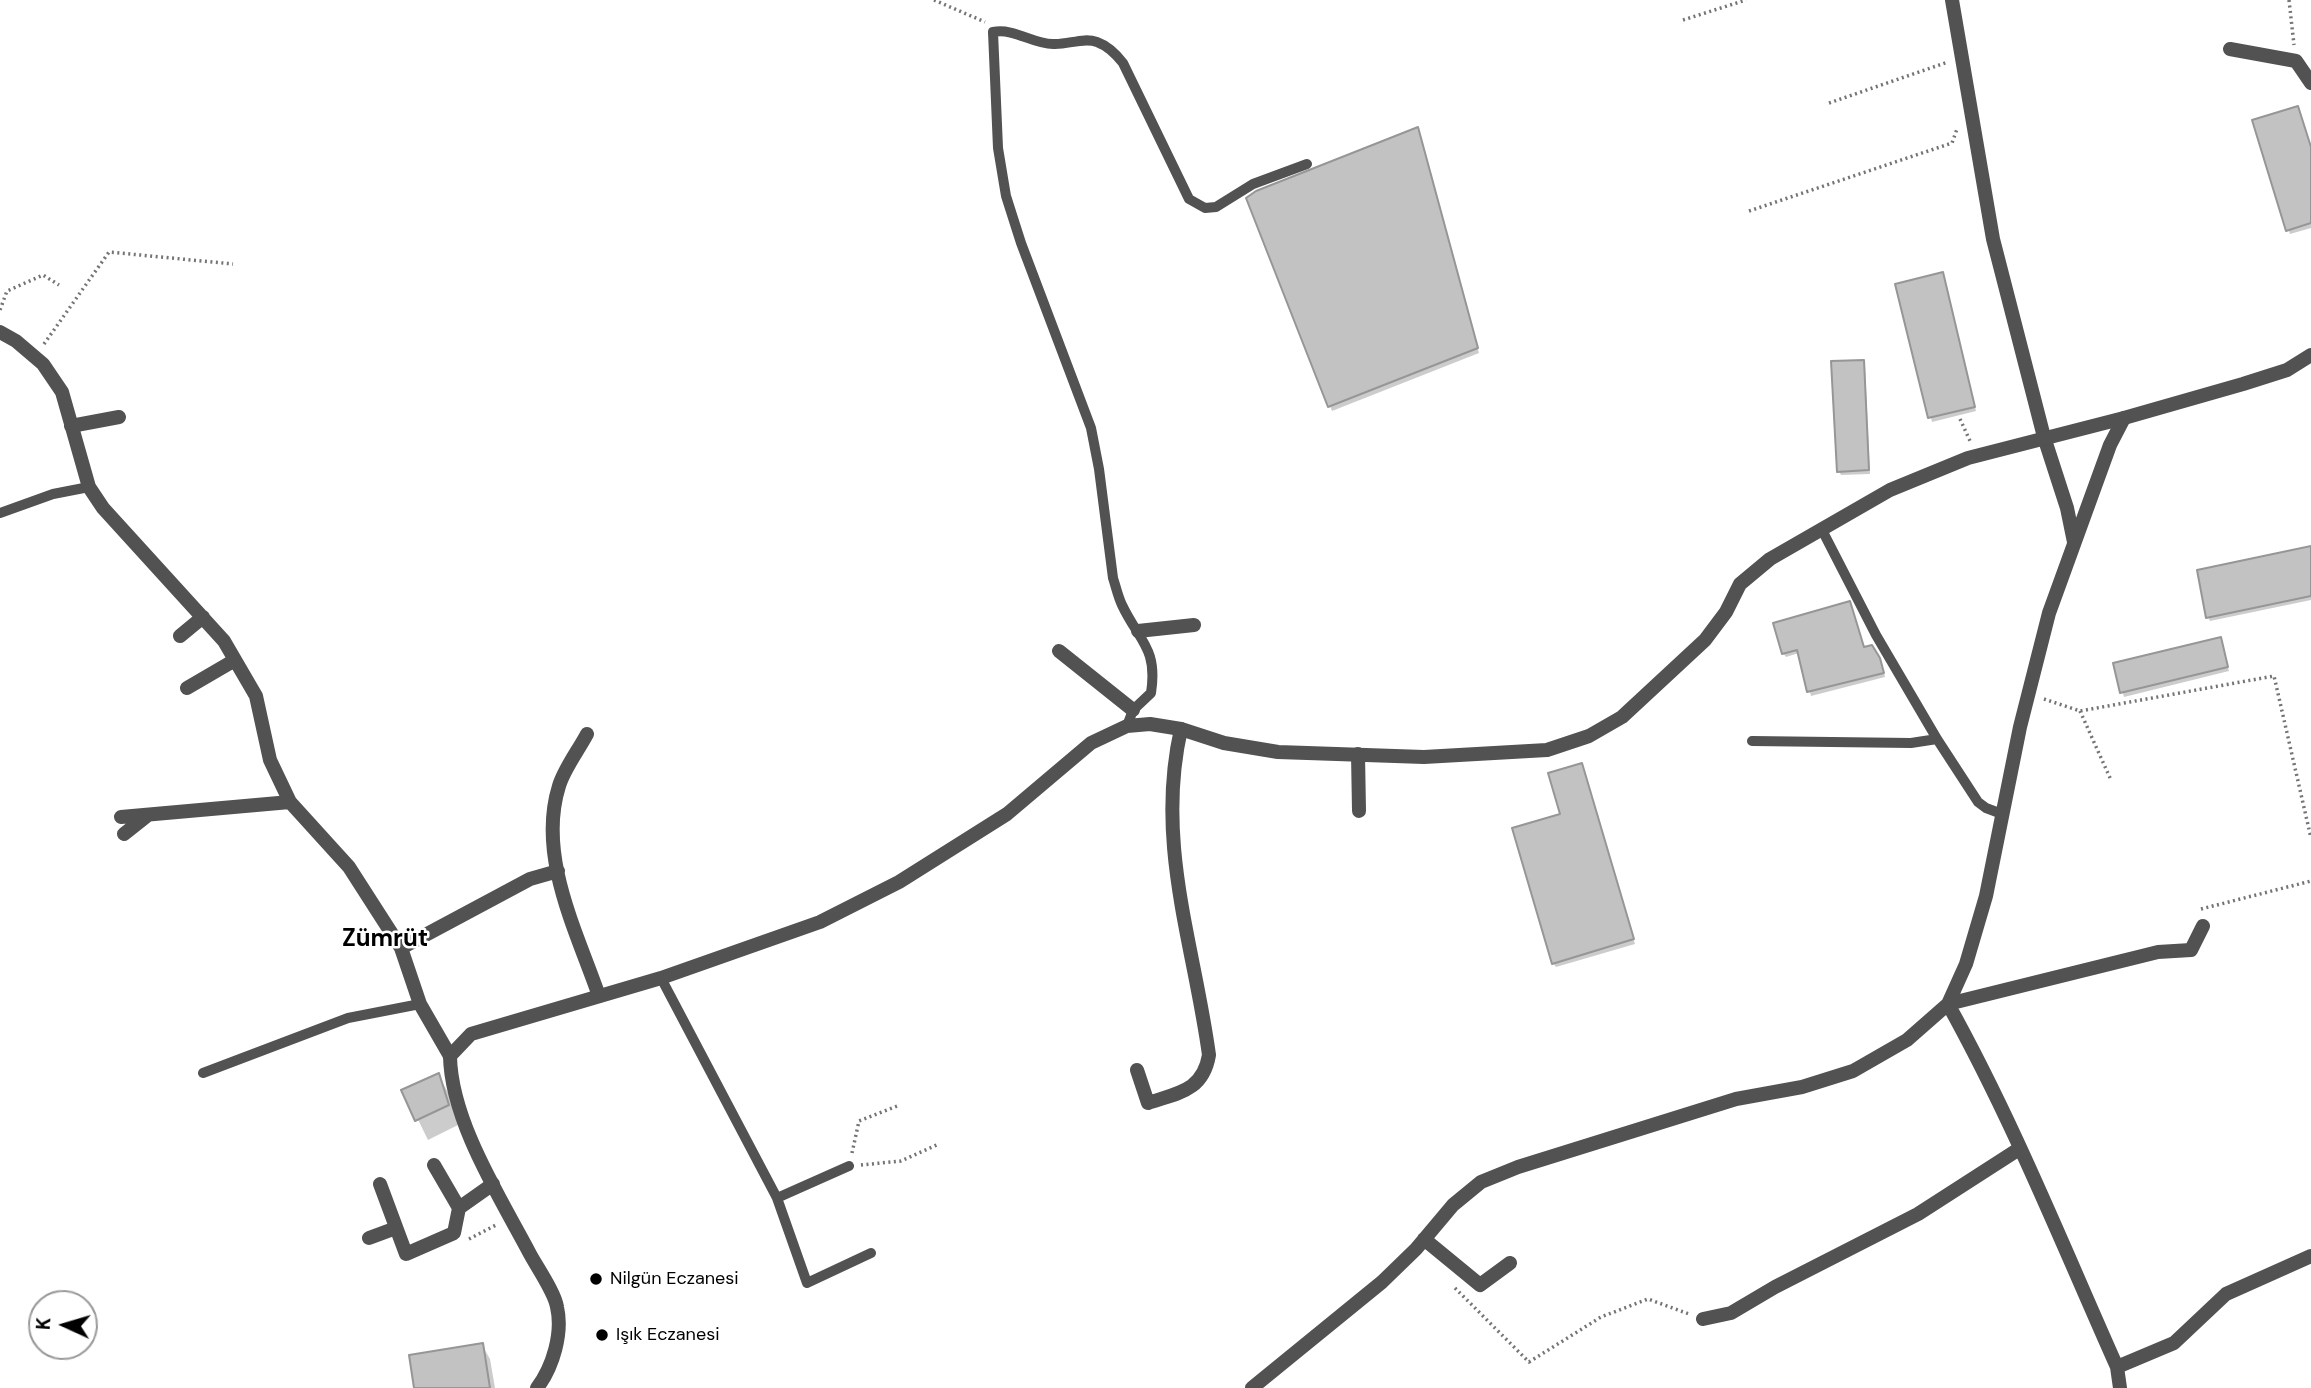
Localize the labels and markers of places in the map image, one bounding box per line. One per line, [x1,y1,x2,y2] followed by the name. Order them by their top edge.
[610,1268,739,1290] place label: Nilgün Eczanesi
[588,1271,604,1287] marker: Nilgün Eczanesi
[616,1324,720,1346] place label: Işık Eczanesi
[594,1327,610,1343] marker: Işık Eczanesi

